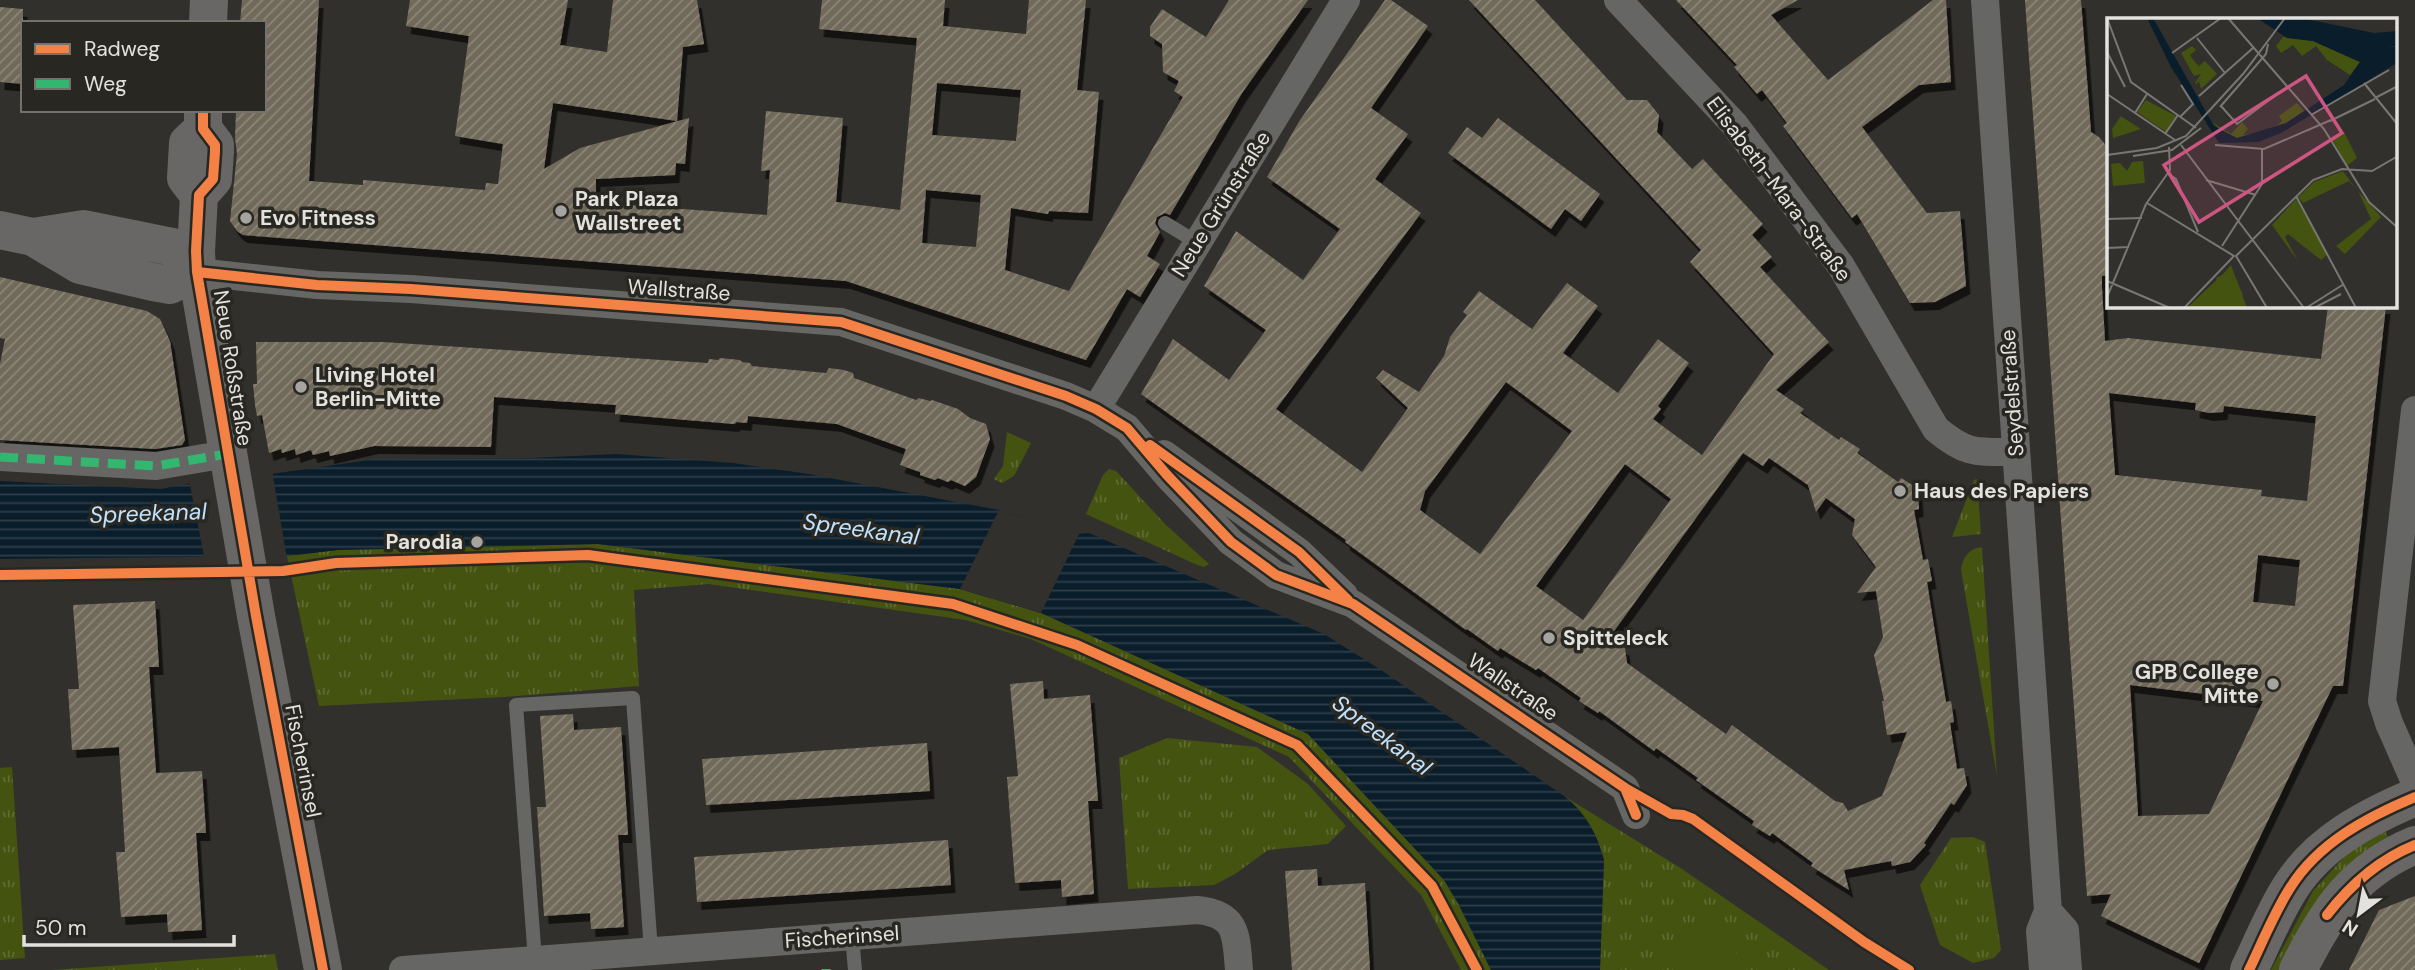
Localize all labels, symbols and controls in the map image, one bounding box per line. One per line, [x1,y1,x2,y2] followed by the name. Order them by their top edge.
[2107,18,2398,308] inset map
[21,21,266,112] legend
[84,35,160,63] text: Radweg
[84,70,127,98] text: Weg
[1700,91,1858,287] street label: Elisabeth-Mara-Straße
[1165,126,1277,282] street label: Neue Grünstraße
[575,185,681,237] place label: Park Plaza Wallstreet
[553,203,569,219] marker: Park Plaza Wallstreet
[260,204,376,232] place label: Evo Fitness
[238,210,254,226] marker: Evo Fitness
[627,272,731,308] street label: Wallstraße
[207,288,259,448] street label: Neue Roßstraße
[1994,329,2030,457] street label: Seydelstraße
[315,361,441,413] place label: Living Hotel Berlin-Mitte
[293,379,309,395] marker: Living Hotel Berlin-Mitte
[1914,477,2089,505] place label: Haus des Papiers
[1892,483,1908,499] marker: Haus des Papiers
[89,496,208,530] water label: Spreekanal
[801,506,922,552] water label: Spreekanal
[385,528,463,556] place label: Parodia
[469,534,485,550] marker: Parodia
[1563,624,1669,652] place label: Spitteleck
[1541,630,1557,646] marker: Spitteleck
[1462,647,1564,727] street label: Wallstraße
[2135,658,2259,710] place label: GPB College Mitte
[2265,676,2281,692] marker: GPB College Mitte
[1326,688,1438,783] water label: Spreekanal
[278,702,328,820] street label: Fischerinsel
[2324,879,2394,949] north arrow
[24,904,234,948] scale bar
[35,914,86,942] text: 50 m
[2338,914,2363,942] text: N
[784,919,900,955] street label: Fischerinsel

